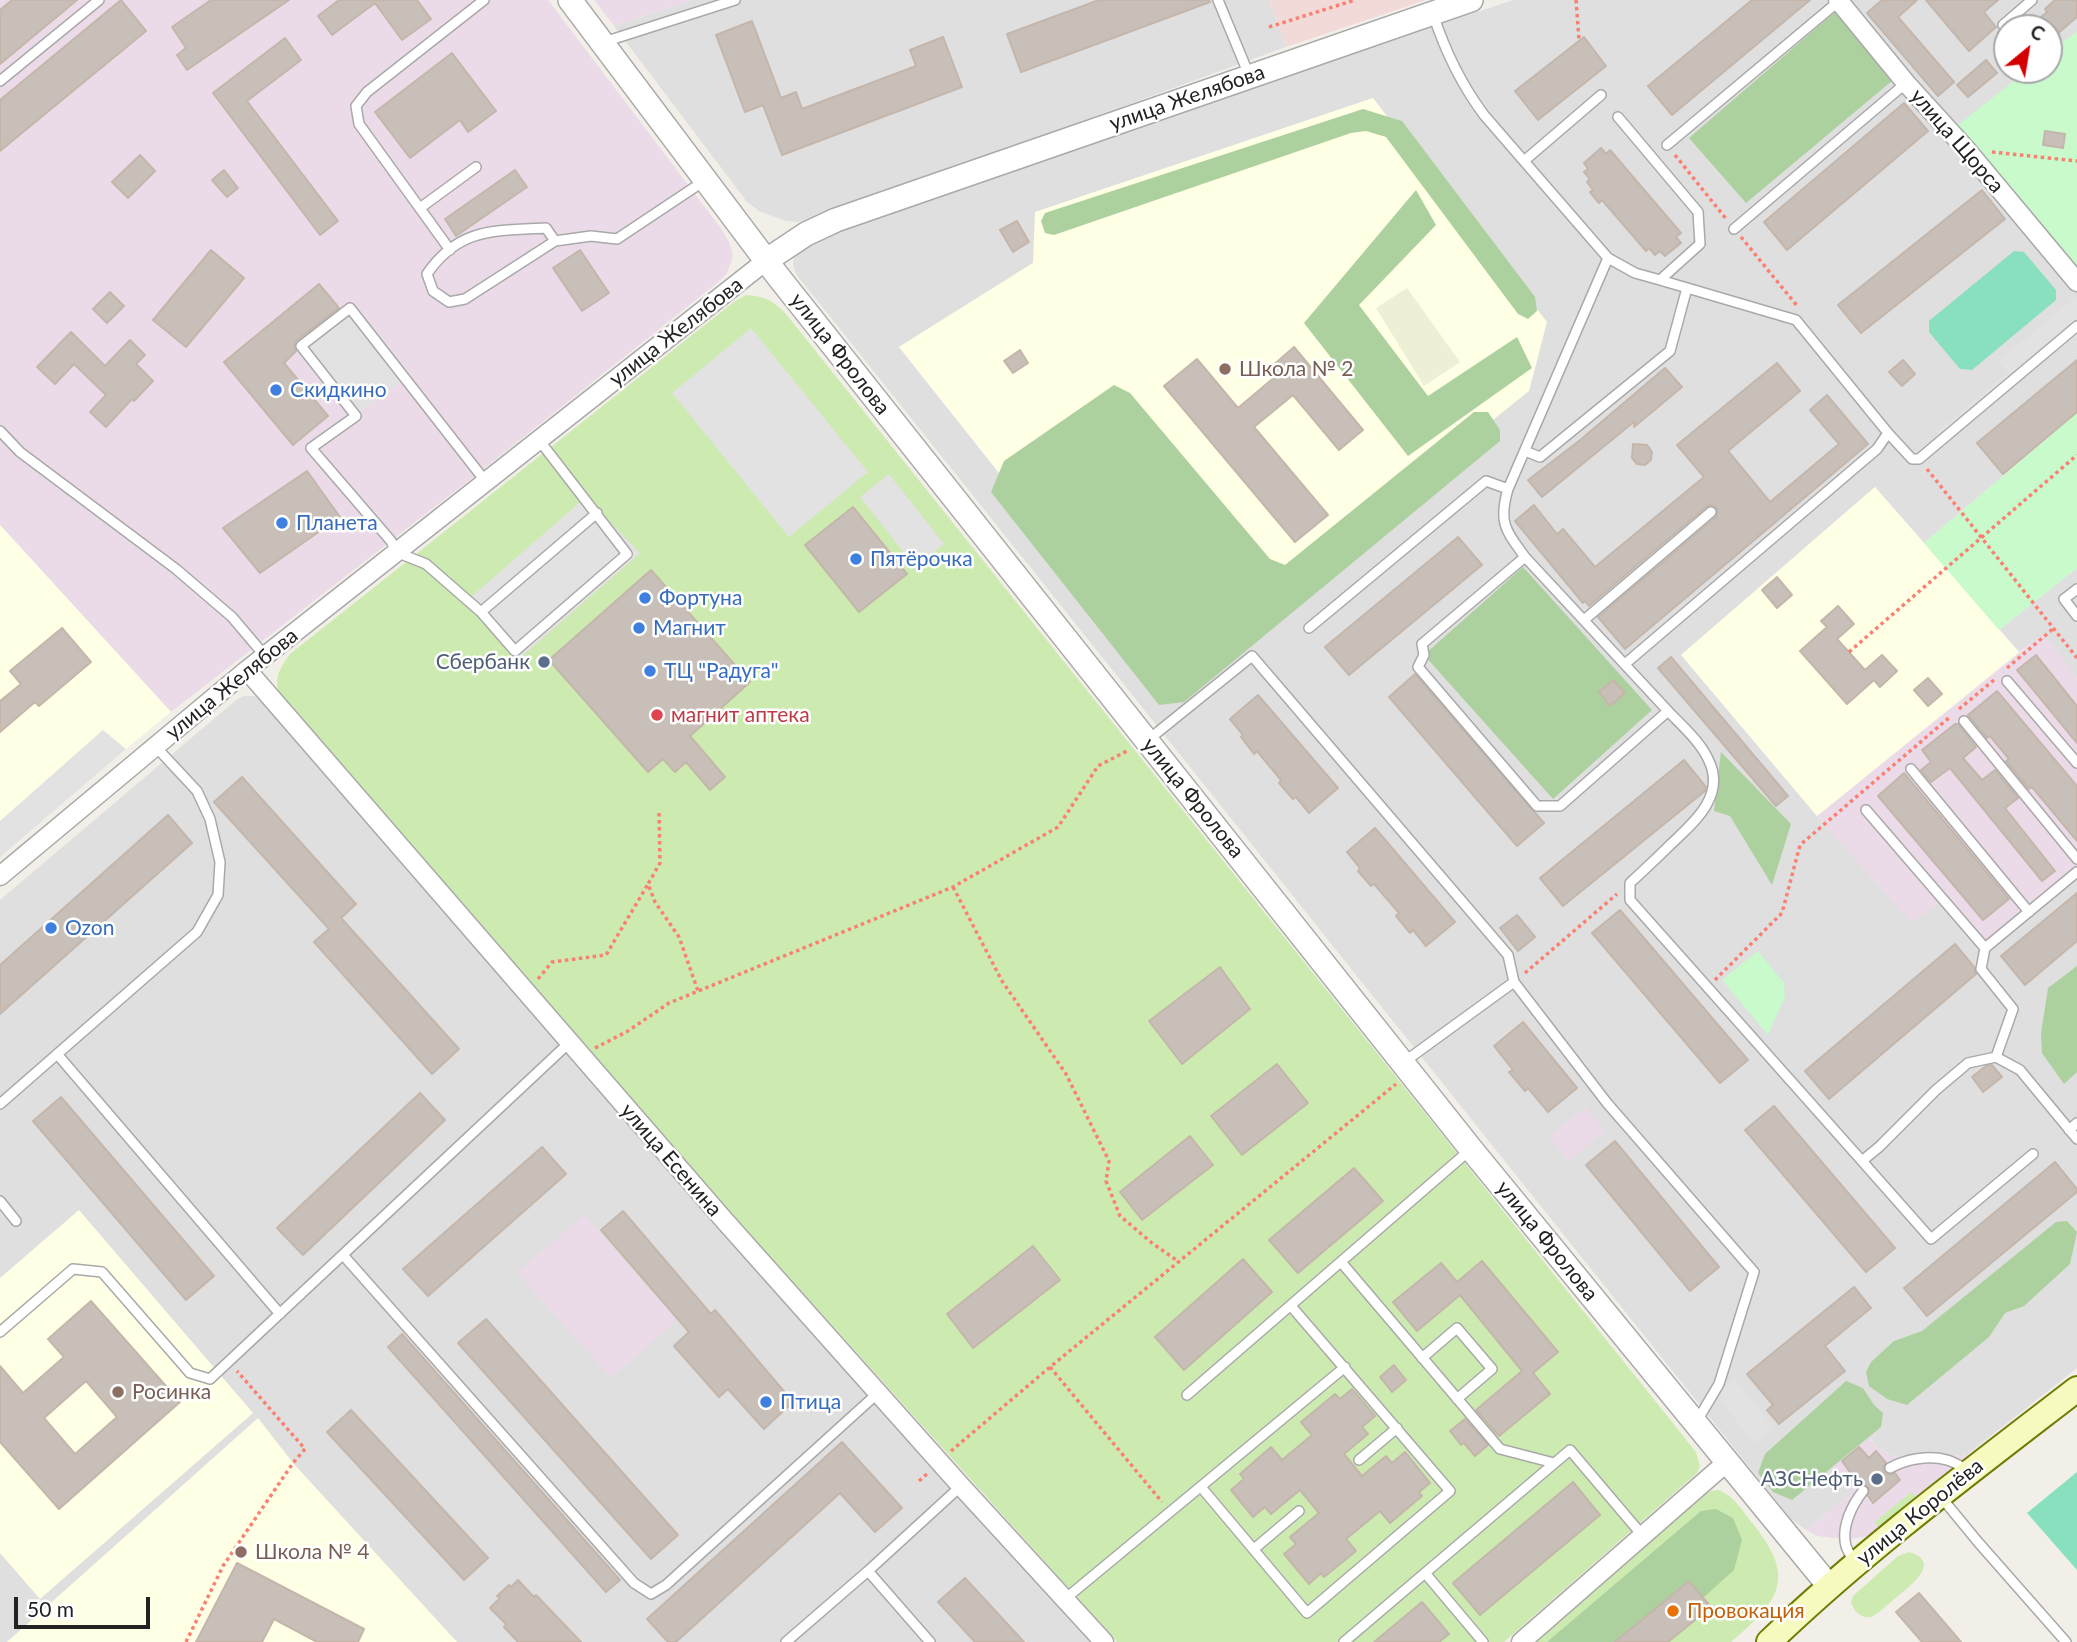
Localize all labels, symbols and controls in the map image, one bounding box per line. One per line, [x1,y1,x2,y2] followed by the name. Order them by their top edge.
[1993,14,2063,84] north arrow
[2027,19,2049,45] text: С
[1106,60,1268,136] street label: улица Желябова
[1905,84,2009,198] street label: улица Щорса
[604,272,748,392] street label: улица Желябова
[785,288,895,420] street label: улица Фролова
[1239,356,1353,382] place label: Школа № 2
[1217,361,1233,377] marker: Школа № 2
[290,377,387,403] place label: Скидкино
[268,382,284,398] marker: Скидкино
[296,510,378,536] place label: Планета
[274,515,290,531] marker: Планета
[870,546,973,572] place label: Пятёрочка
[848,551,864,567] marker: Пятёрочка
[659,585,742,611] place label: Фортуна
[637,590,653,606] marker: Фортуна
[653,615,726,641] place label: Магнит
[631,620,647,636] marker: Магнит
[161,623,303,745] street label: улица Желябова
[436,649,530,675] place label: Сбербанк
[536,654,552,670] marker: Сбербанк
[664,658,779,684] place label: ТЦ "Радуга"
[642,663,658,679] marker: ТЦ "Радуга"
[671,702,810,728] place label: магнит аптека
[649,707,665,723] marker: магнит аптека
[1137,733,1249,863] street label: улица Фролова
[65,915,114,941] place label: Ozon
[43,920,59,936] marker: Ozon
[615,1098,727,1222] street label: улица Есенина
[1491,1176,1603,1306] street label: улица Фролова
[132,1379,211,1405] place label: Росинка
[110,1384,126,1400] marker: Росинка
[780,1389,841,1415] place label: Птица
[758,1394,774,1410] marker: Птица
[1852,1453,1988,1571] street label: улица Королёва
[1761,1466,1863,1492] place label: АЗСНефть
[1869,1471,1885,1487] marker: АЗСНефть
[255,1539,369,1565] place label: Школа № 4
[233,1544,249,1560] marker: Школа № 4
[18,1582,154,1626] scale bar
[27,1596,74,1621] text: 50 m
[1687,1598,1805,1624] place label: Провокация
[1665,1603,1681,1619] marker: Провокация

